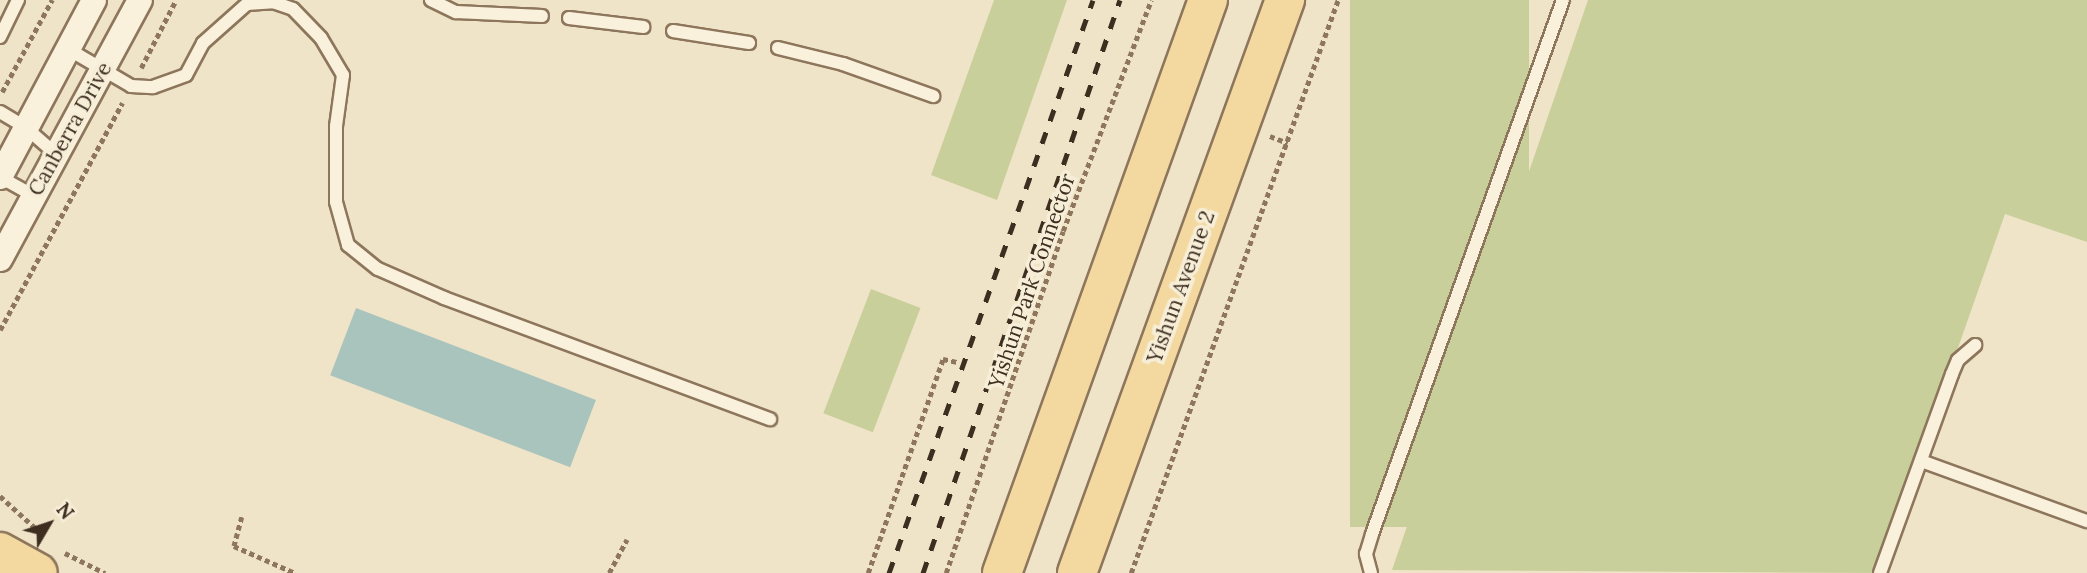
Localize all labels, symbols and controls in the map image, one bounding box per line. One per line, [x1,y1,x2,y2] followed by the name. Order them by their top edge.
[23,58,117,200] street label: Canberra Drive
[983,170,1081,392] street label: Yishun Park Connector
[1142,207,1220,367] street label: Yishun Avenue 2
[14,489,84,559] north arrow
[51,498,79,524] text: N

